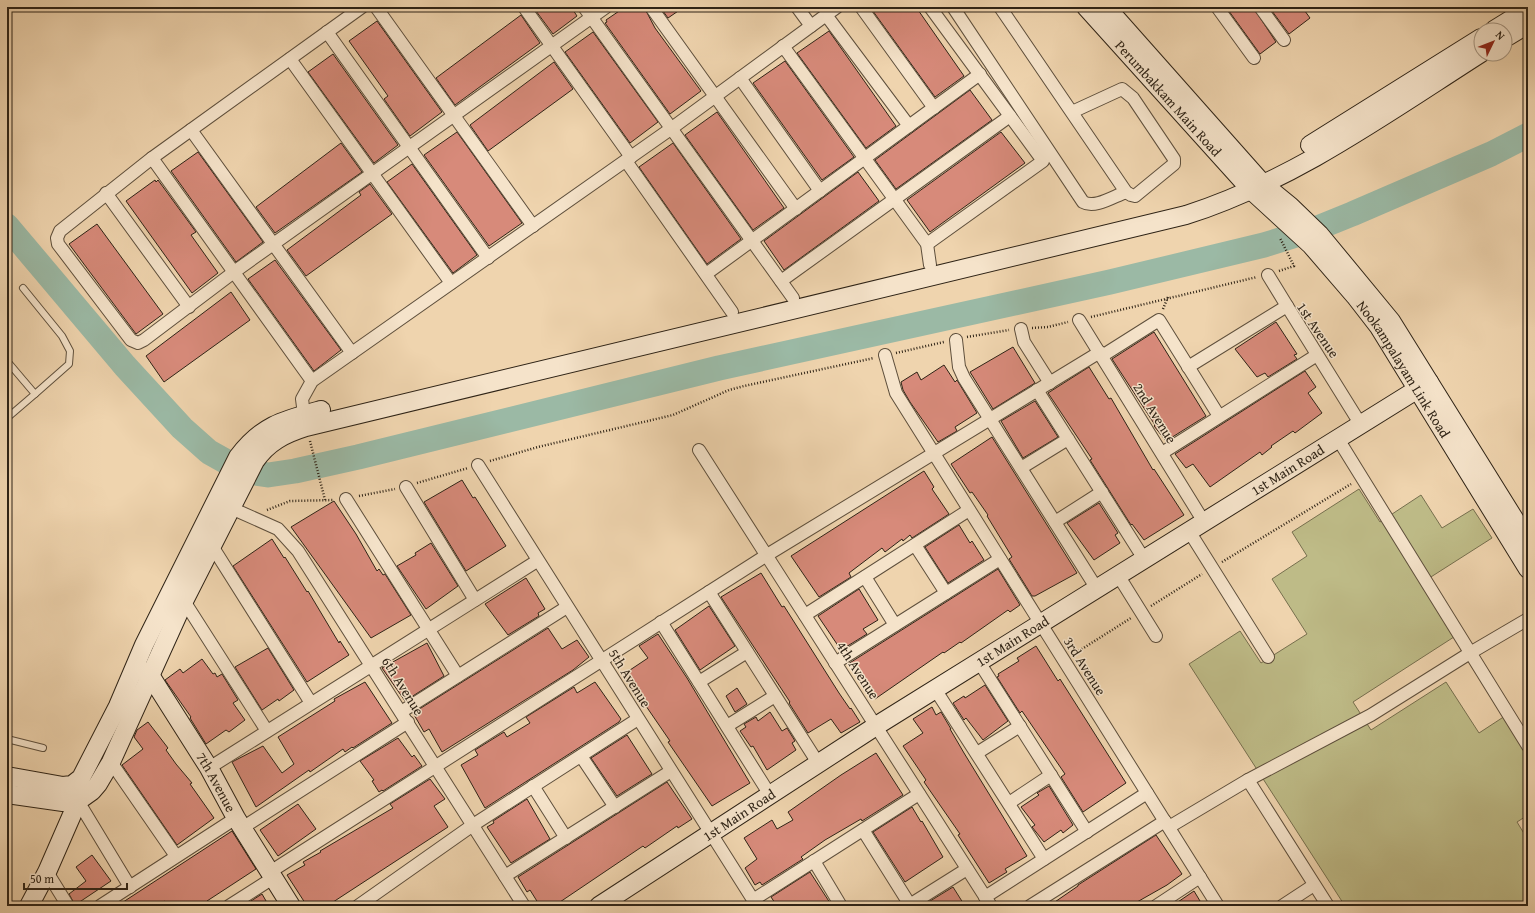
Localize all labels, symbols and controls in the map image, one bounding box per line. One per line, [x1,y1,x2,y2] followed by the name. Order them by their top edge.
[1473,22,1513,62] north arrow
[1492,27,1509,44] text: N
[1111,36,1227,161] street label: Perumbakkam Main Road
[1352,296,1455,442] street label: Nookampalayam Link Road
[1292,298,1344,362] street label: 1st Avenue
[1128,379,1182,448] street label: 2nd Avenue
[1247,439,1328,500] street label: 1st Main Road
[972,611,1053,671] street label: 1st Main Road
[1059,633,1111,700] street label: 3rd Avenue
[832,637,884,703] street label: 4th Avenue
[604,645,656,711] street label: 5th Avenue
[377,653,429,719] street label: 6th Avenue
[191,748,241,816] street label: 7th Avenue
[699,784,780,846] street label: 1st Main Road
[24,865,127,891] scale bar
[30,870,54,887] text: 50 m

